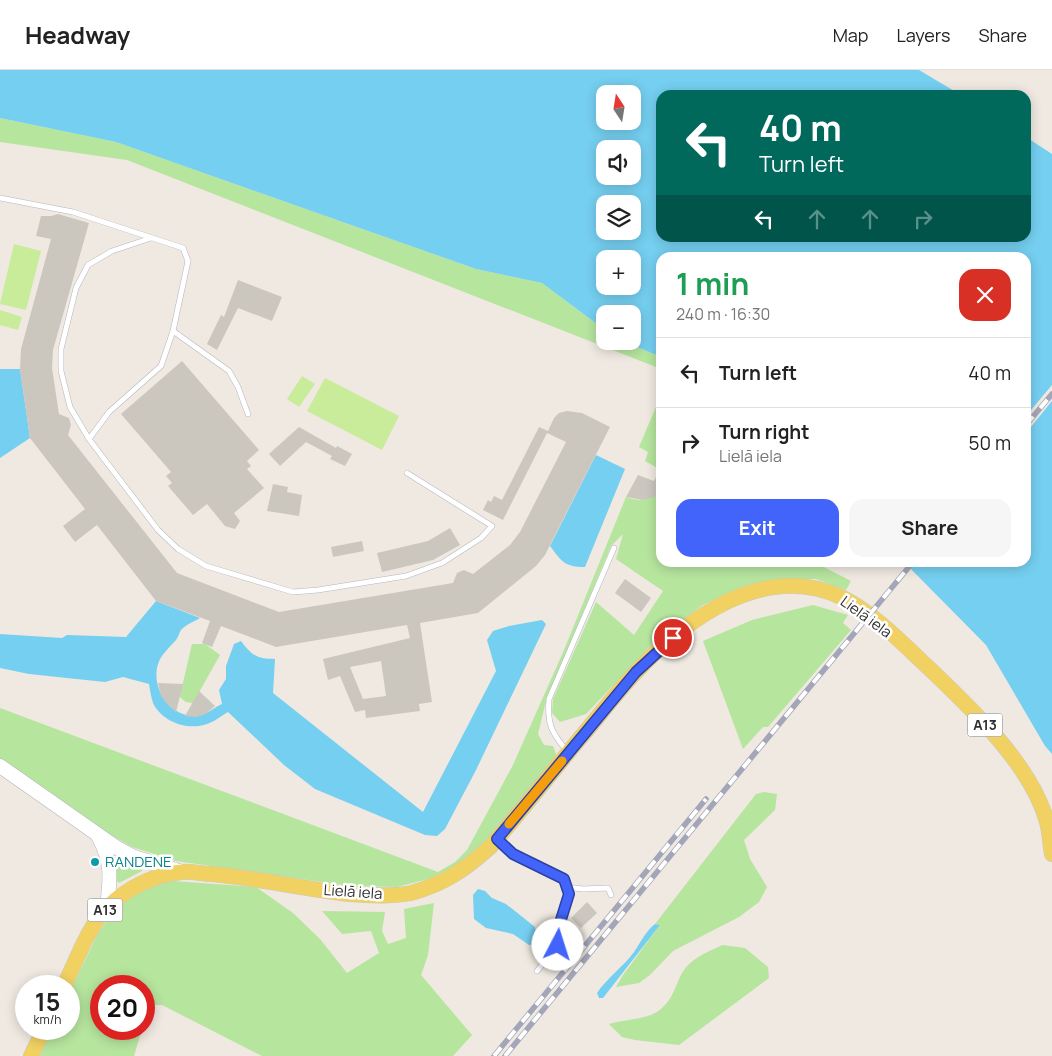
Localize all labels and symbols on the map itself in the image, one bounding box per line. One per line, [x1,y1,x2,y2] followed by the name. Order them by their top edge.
[596,85,641,130] north arrow
[836,591,896,642] street label: Lielā iela
[652,617,694,659] pin
[968,714,1002,736] road number: A13
[105,851,172,872] place label: RANDENE
[89,856,101,868] marker: RANDENE
[323,879,383,904] street label: Lielā iela
[88,898,122,922] road number: A13
[531,918,583,970] position arrow
[90,975,155,1040] speed limit sign: 20

